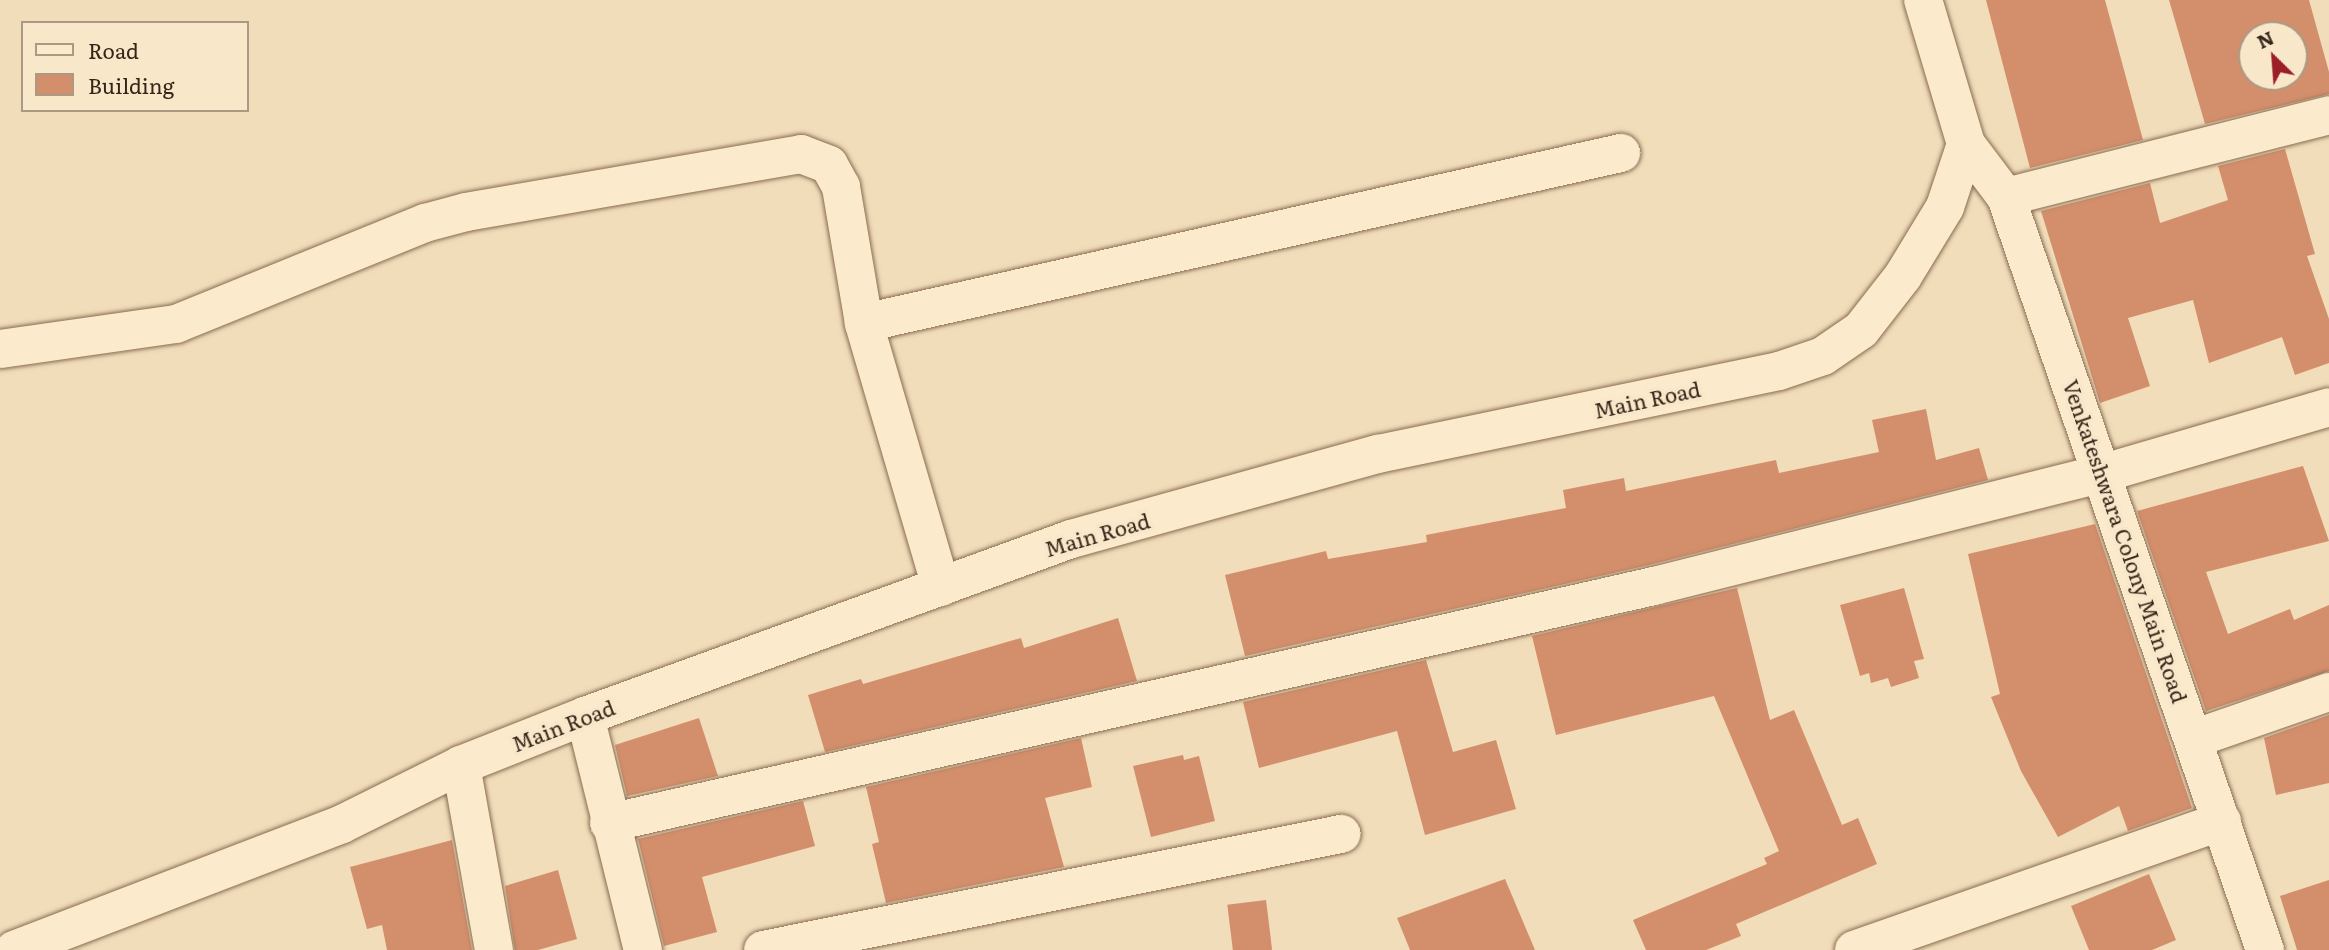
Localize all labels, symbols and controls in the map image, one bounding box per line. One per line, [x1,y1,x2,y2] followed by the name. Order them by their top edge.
[21,21,248,112] legend
[2238,21,2308,91] north arrow
[2252,23,2278,55] text: N
[88,34,139,65] text: Road
[88,69,174,100] text: Building
[1592,375,1702,423] street label: Main Road
[2059,376,2193,706] street label: Venkateshwara Colony Main Road
[1042,507,1152,561] street label: Main Road
[508,694,618,756] street label: Main Road

